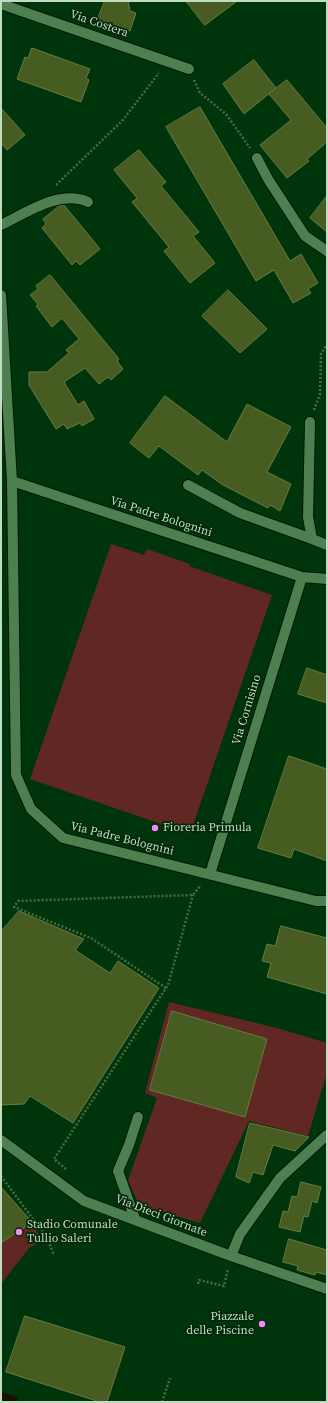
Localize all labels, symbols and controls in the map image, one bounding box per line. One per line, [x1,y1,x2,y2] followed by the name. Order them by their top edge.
[68,7,130,41] street label: Via Costera
[108,494,214,540] street label: Via Padre Bolognini
[229,673,265,747] street label: Via Cornisino
[69,819,175,859] street label: Via Padre Bolognini
[163,821,252,835] place label: Fioreria Primula
[150,823,160,833] marker: Fioreria Primula
[113,1192,209,1240] street label: Via Dieci Giornate
[27,1218,118,1246] place label: Stadio Comunale Tullio Saleri
[14,1227,24,1237] marker: Stadio Comunale Tullio Saleri
[186,1310,254,1338] place label: Piazzale delle Piscine
[257,1319,267,1329] marker: Piazzale delle Piscine

